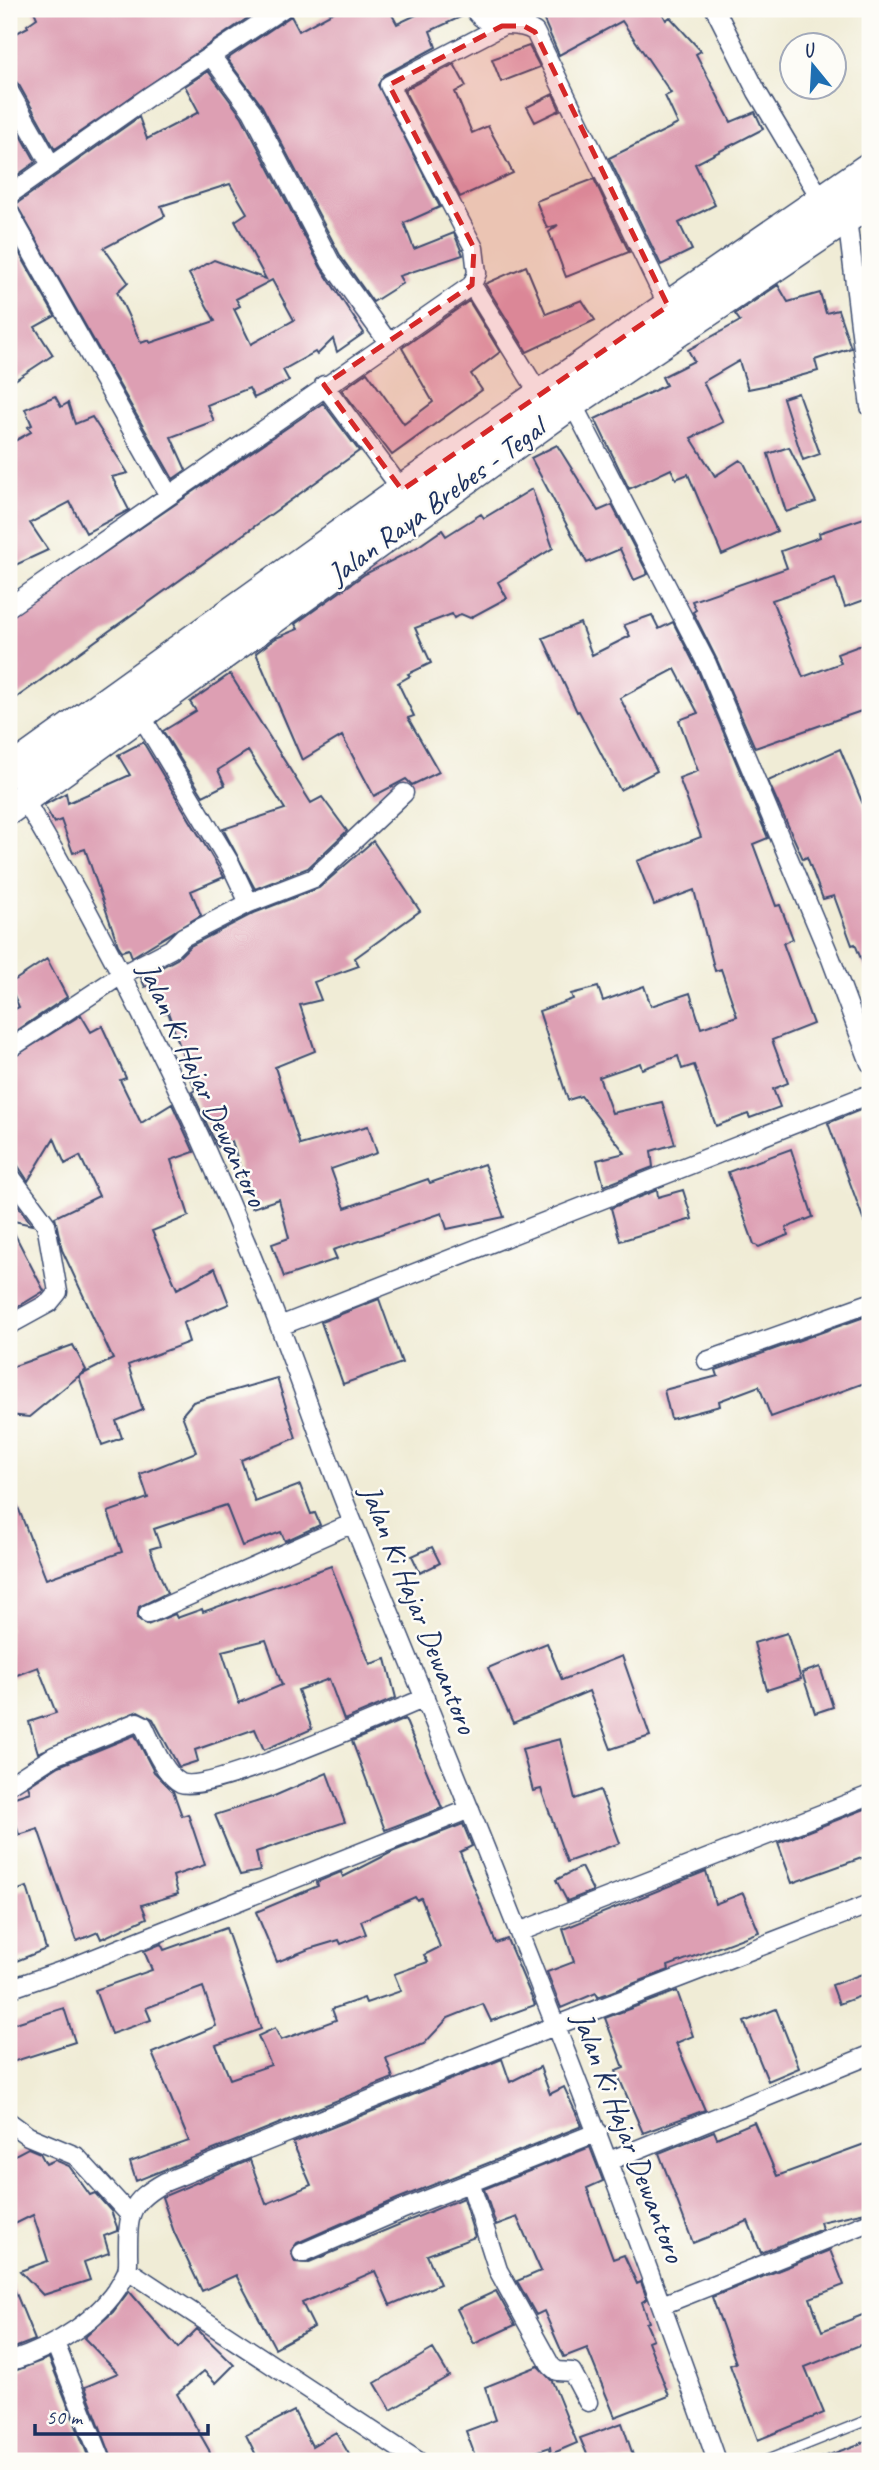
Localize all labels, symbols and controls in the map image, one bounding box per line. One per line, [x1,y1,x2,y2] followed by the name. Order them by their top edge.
[778,32,848,102] north arrow
[800,37,820,64] text: U
[318,406,556,594] street label: Jalan Raya Brebes - Tegal
[129,954,277,1213] street label: Jalan Ki Hajar Dewantoro
[351,1477,487,1740] street label: Jalan Ki Hajar Dewantoro
[563,2005,695,2269] street label: Jalan Ki Hajar Dewantoro
[35,2393,208,2437] scale bar
[46,2404,84,2430] text: 50 m

